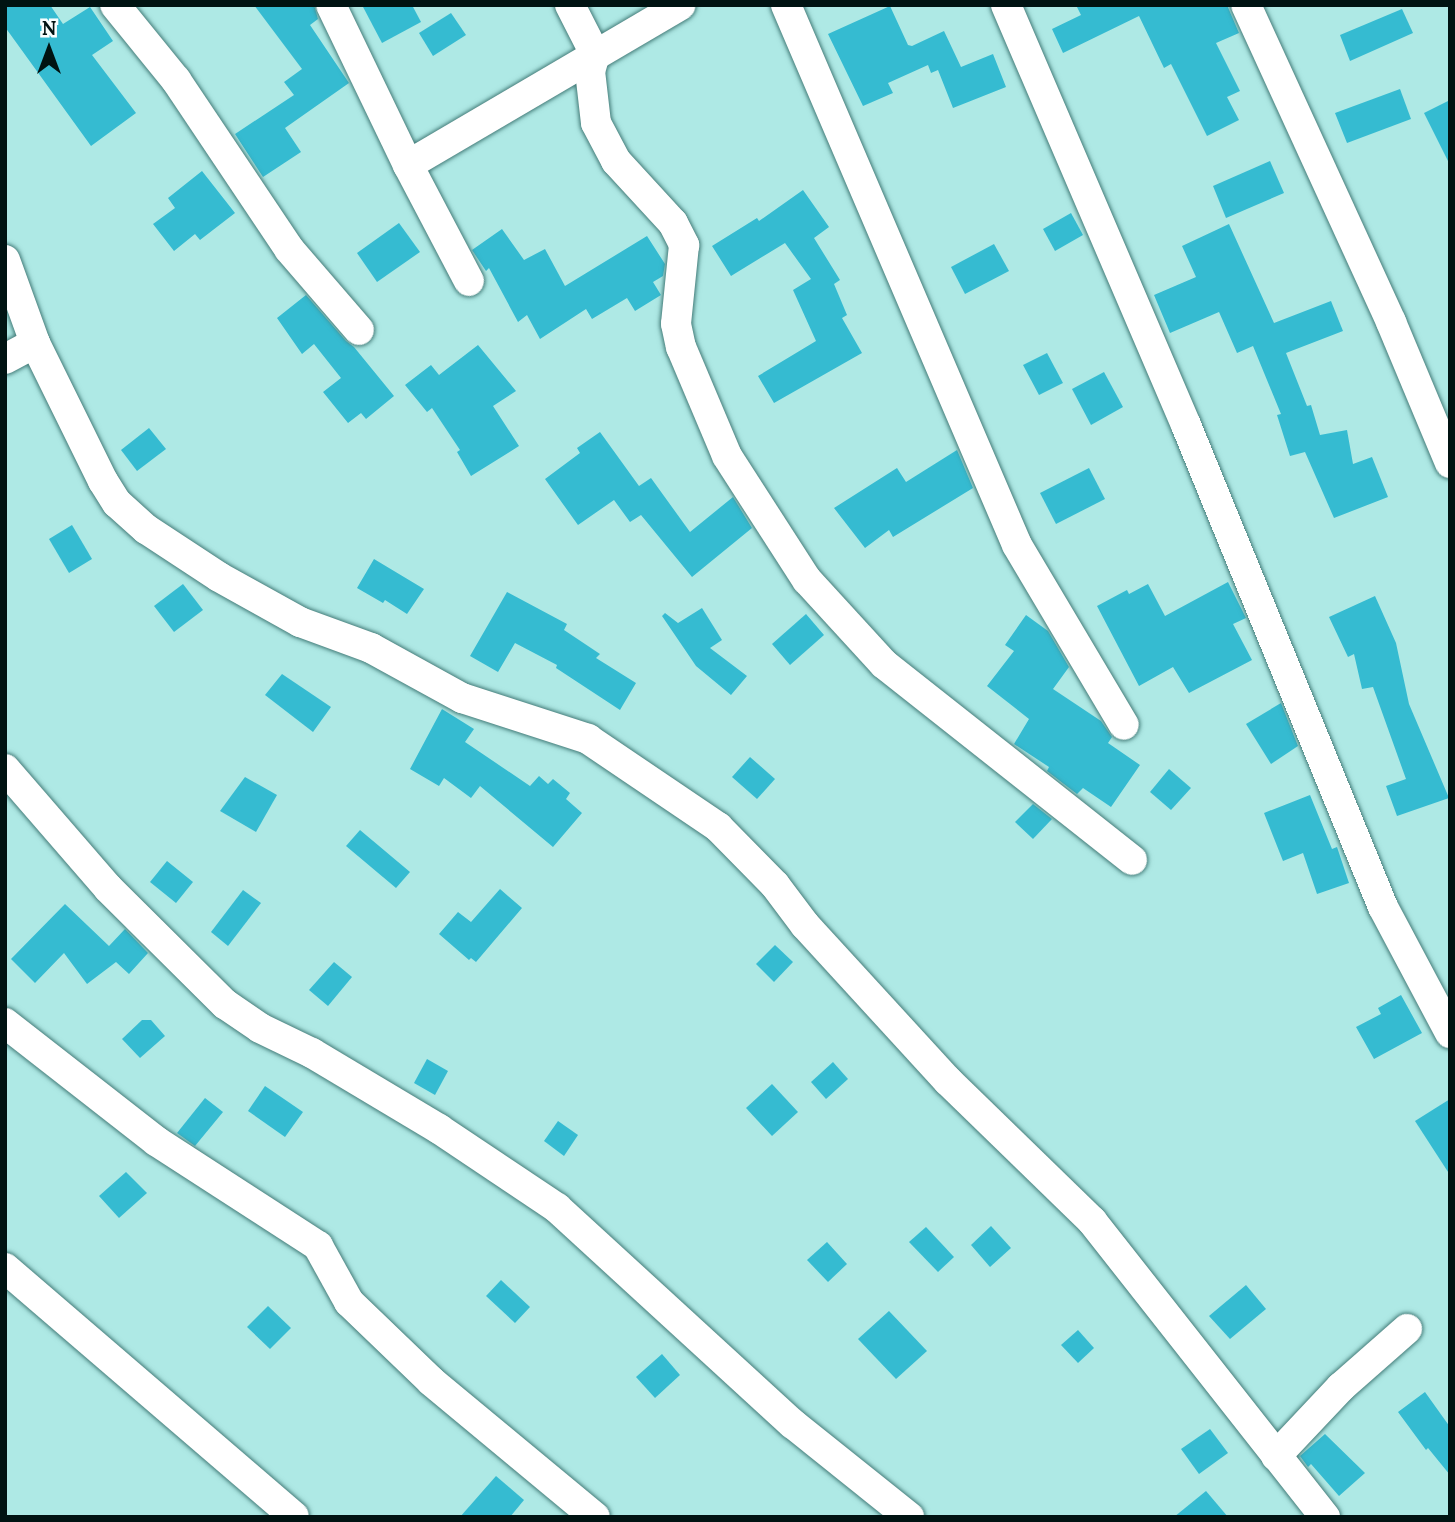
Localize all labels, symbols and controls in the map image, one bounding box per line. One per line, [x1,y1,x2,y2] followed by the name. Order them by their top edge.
[14,14,84,84] north arrow
[42,16,56,40] text: N

